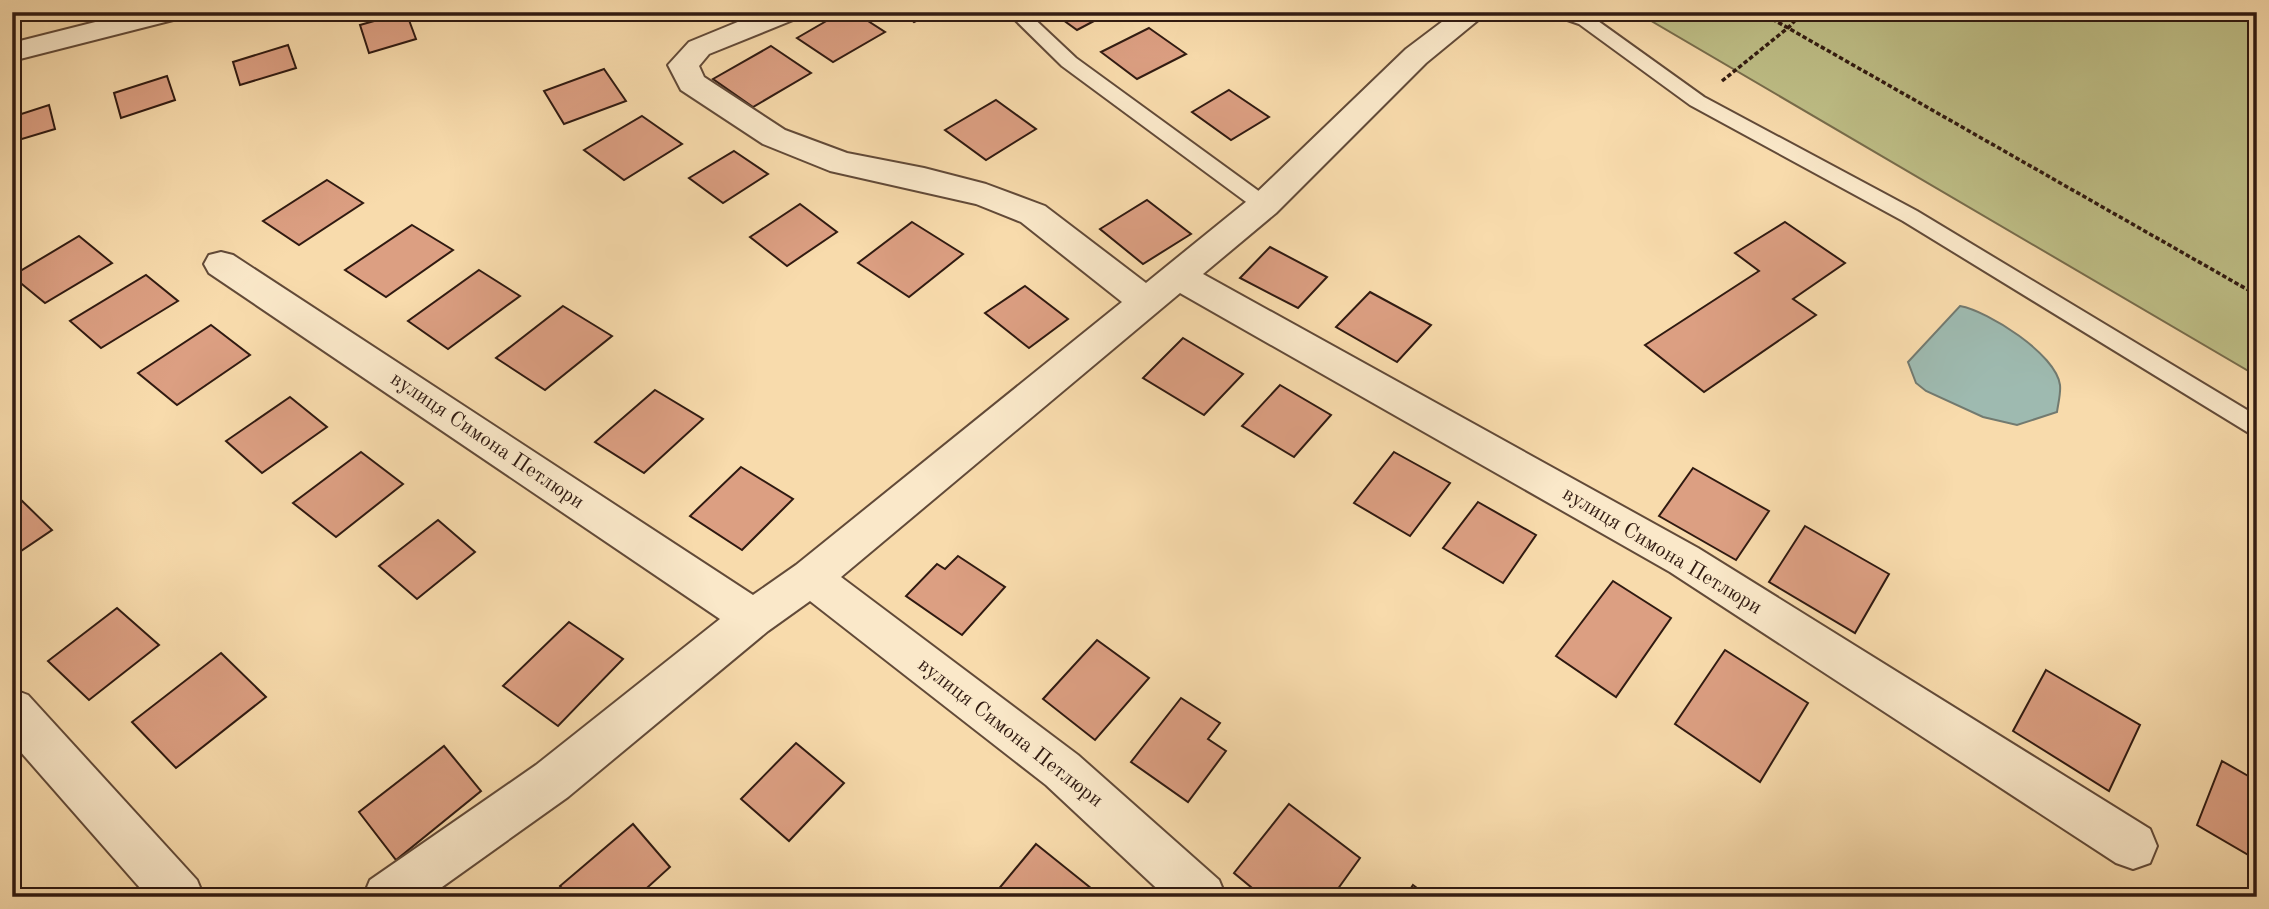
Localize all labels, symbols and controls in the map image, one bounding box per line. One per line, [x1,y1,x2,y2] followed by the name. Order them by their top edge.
[386,368,588,514] street label: вулиця Симона Петлюри
[1559,483,1765,619] street label: вулиця Симона Петлюри
[914,654,1106,812] street label: вулиця Симона Петлюри

